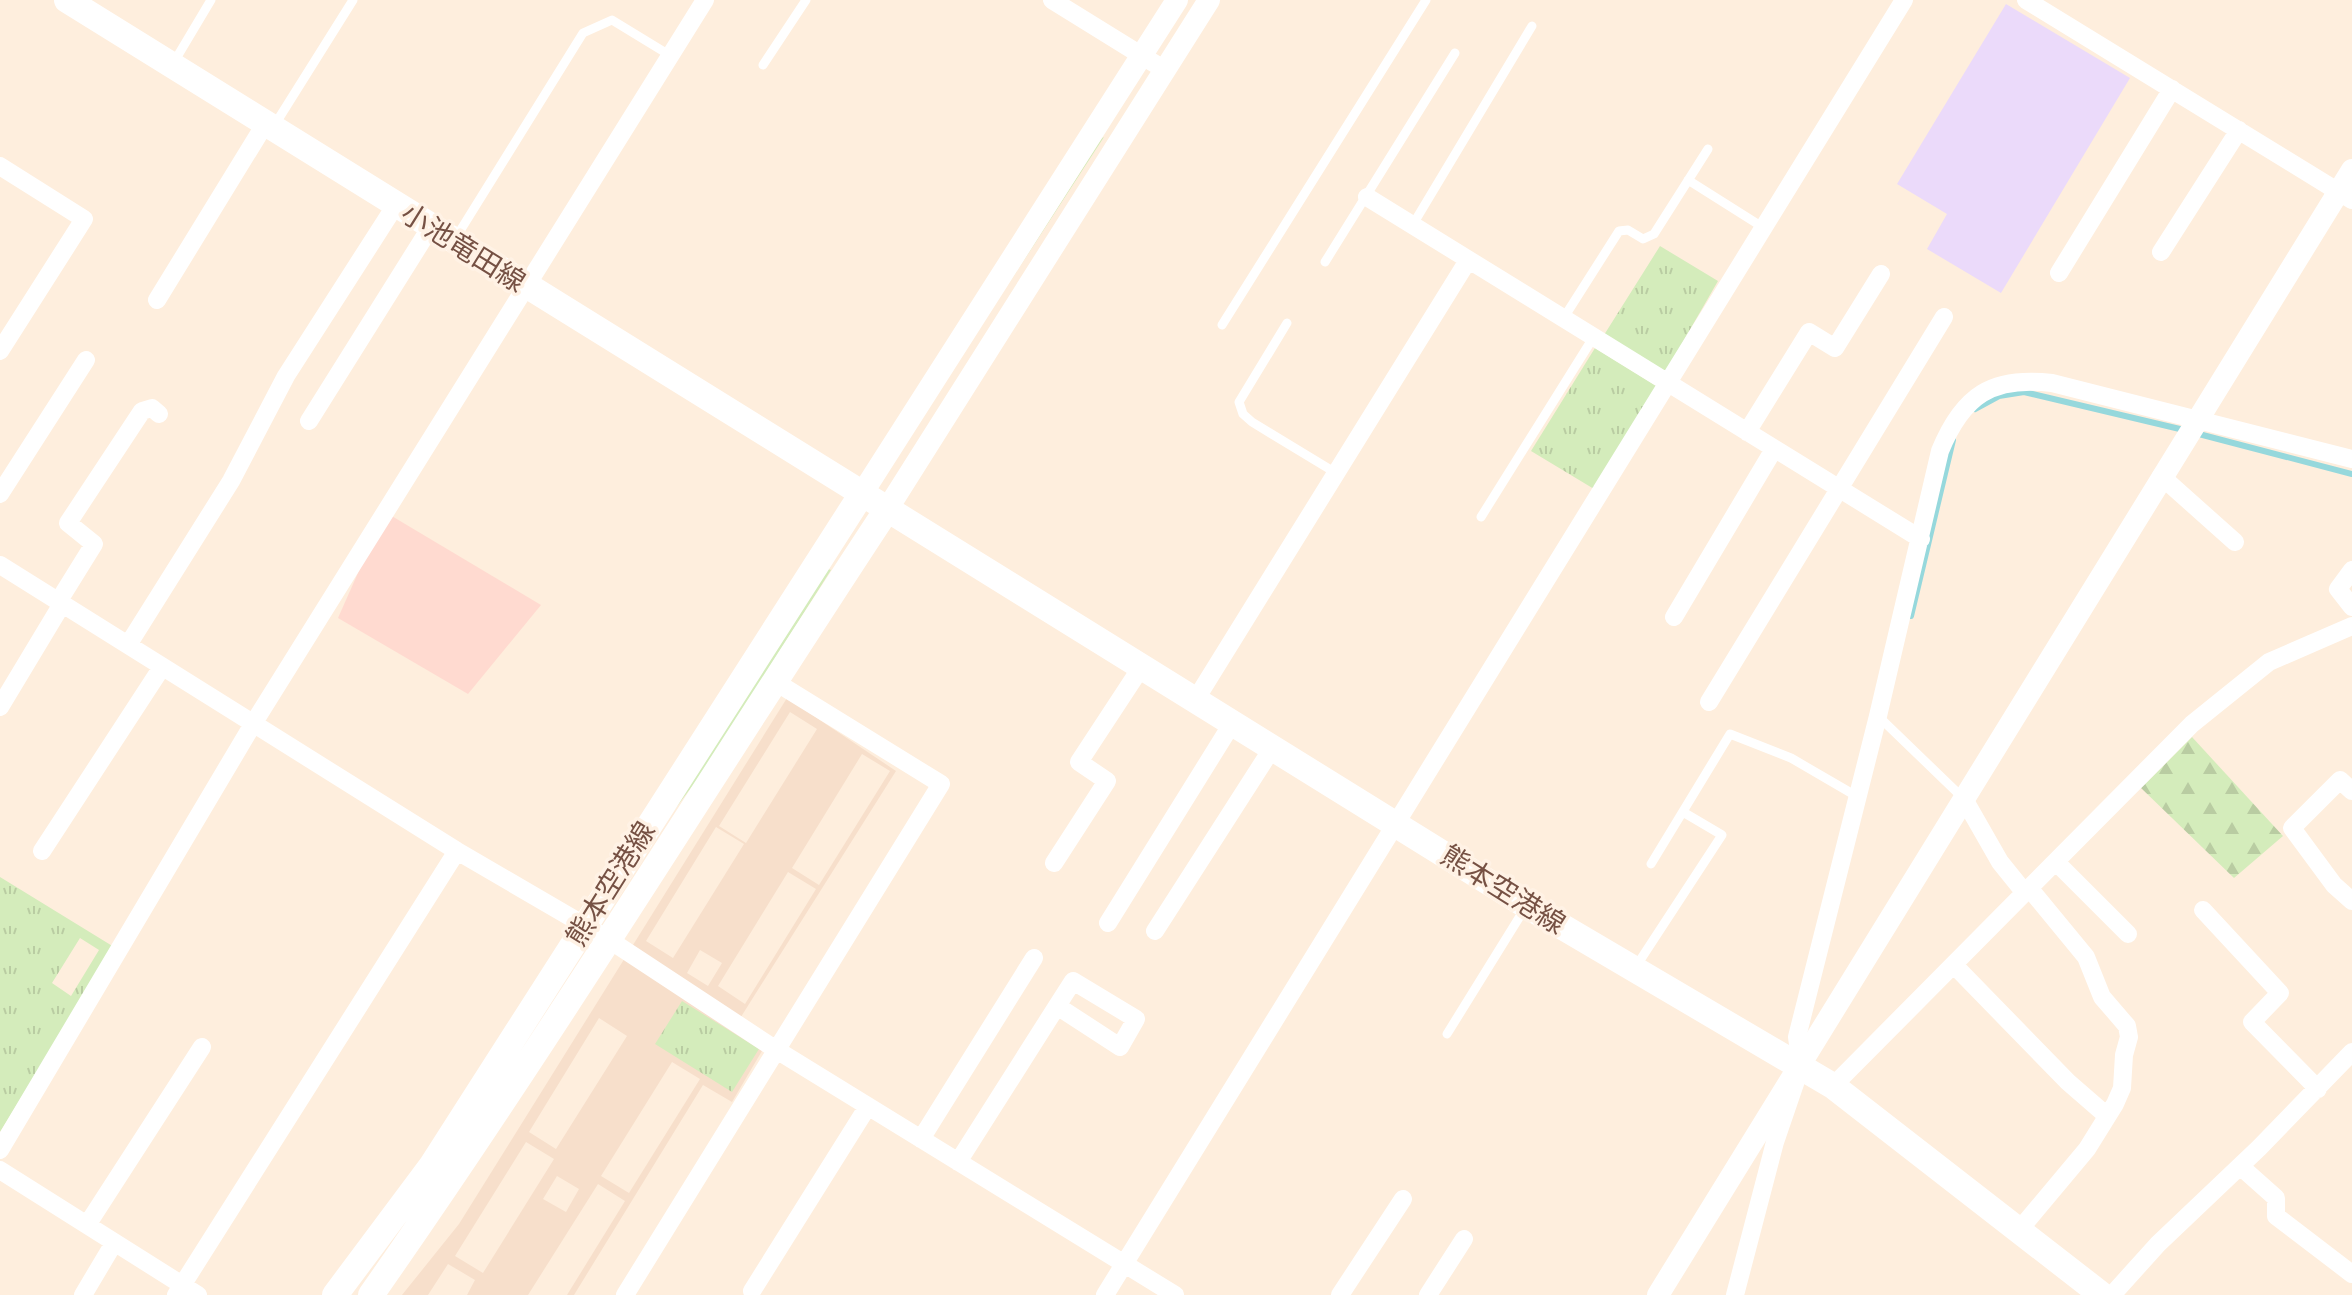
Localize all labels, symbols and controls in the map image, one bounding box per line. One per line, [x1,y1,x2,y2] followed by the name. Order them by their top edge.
[394,195,532,301] street label: 小池竜田線
[558,815,664,953] street label: 熊本空港線
[1434,837,1572,943] street label: 熊本空港線

